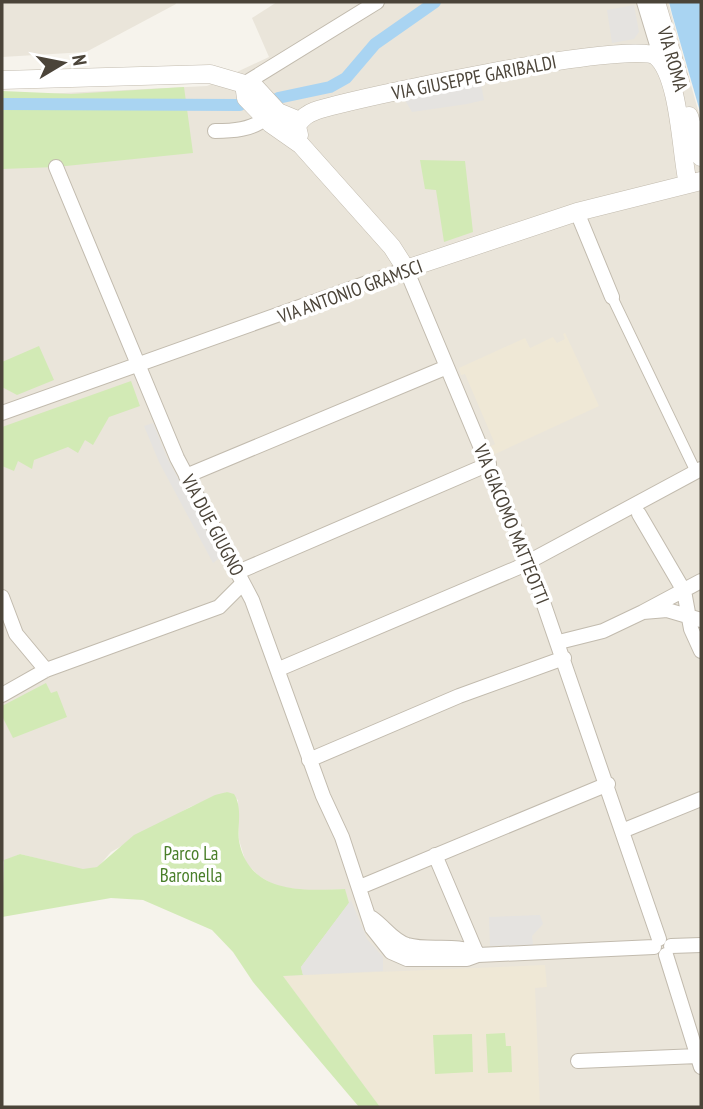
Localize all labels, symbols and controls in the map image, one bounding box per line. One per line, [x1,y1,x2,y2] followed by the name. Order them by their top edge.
[652,23,694,94] street label: VIA ROMA
[28,28,98,98] north arrow
[389,49,558,105] street label: VIA GIUSEPPE GARIBALDI
[67,53,92,67] text: N
[274,254,426,329] street label: VIA ANTONIO GRAMSCI
[469,440,555,607] street label: VIA GIACOMO MATTEOTTI
[176,469,250,580] street label: VIA DUE GIUGNO
[160,841,222,887] park label: Parco La Baronella

